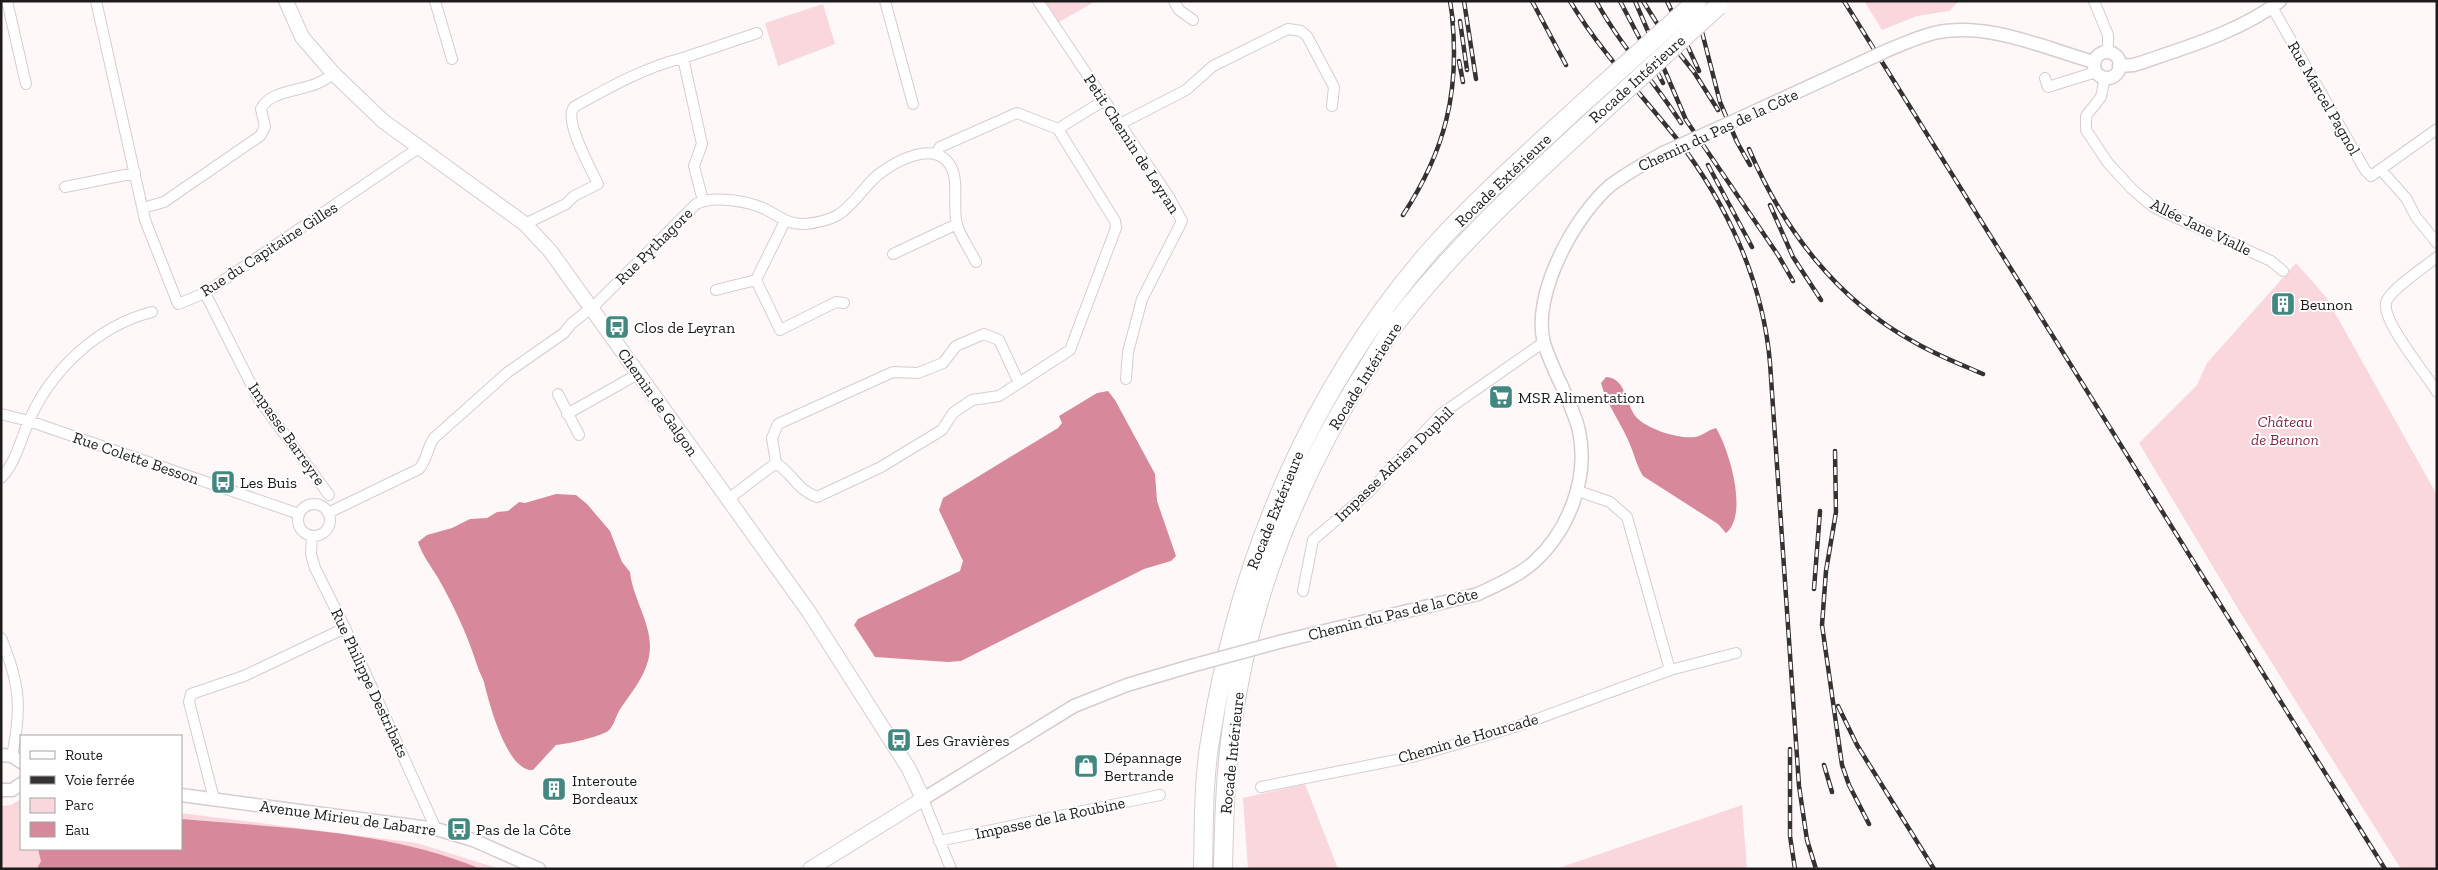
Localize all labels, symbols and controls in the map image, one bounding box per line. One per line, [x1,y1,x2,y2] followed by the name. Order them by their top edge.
[1585,31,1689,127] street label: Rocade Intérieure
[2284,38,2364,158] street label: Rue Marcel Pagnol
[1080,71,1185,218] street label: Petit Chemin de Leyran
[1635,85,1801,175] street label: Chemin du Pas de la Côte
[1451,129,1555,231] street label: Rocade Extérieure
[2147,194,2255,260] street label: Allée Jane Vialle
[197,198,341,300] street label: Rue du Capitaine Gilles
[612,204,696,288] street label: Rue Pythagore
[2270,291,2296,317] building icon: Beunon
[2300,295,2354,314] place label: Beunon
[604,314,630,340] bus stop icon: Clos de Leyran
[634,318,736,337] place label: Clos de Leyran
[1324,319,1406,433] street label: Rocade Intérieure
[614,345,703,460] street label: Chemin de Galgon
[244,379,330,489] street label: Impasse Barreyre
[1488,384,1514,410] supermarket icon: MSR Alimentation
[1518,388,1646,407] place label: MSR Alimentation
[1331,402,1457,526] street label: Impasse Adrien Duphil
[2251,412,2319,449] park label: Château de Beunon
[71,428,202,489] street label: Rue Colette Besson
[1243,448,1307,572] street label: Rocade Extérieure
[210,469,236,495] bus stop icon: Les Buis
[240,473,297,492] place label: Les Buis
[1306,584,1480,644] street label: Chemin du Pas de la Côte
[327,605,413,761] street label: Rue Philippe Destribats
[1216,691,1248,815] street label: Rocade Intérieure
[1396,709,1540,767] street label: Chemin de Hourcade
[886,727,912,753] bus stop icon: Les Gravières
[916,731,1009,750] place label: Les Gravières
[20,735,182,850] legend
[65,746,103,764] text: Route
[1104,748,1182,785] place label: Dépannage Bertrande
[1073,753,1099,779] shop icon: Dépannage Bertrande
[64,771,135,789] text: Voie ferrée
[572,771,638,808] place label: Interoute Bordeaux
[541,776,567,802] building icon: Interoute Bordeaux
[973,793,1127,843] street label: Impasse de la Roubine
[65,796,94,814] text: Parc
[259,796,437,840] street label: Avenue Mirieu de Labarre
[446,816,472,842] bus stop icon: Pas de la Côte
[476,820,571,839] place label: Pas de la Côte
[65,821,90,839] text: Eau

